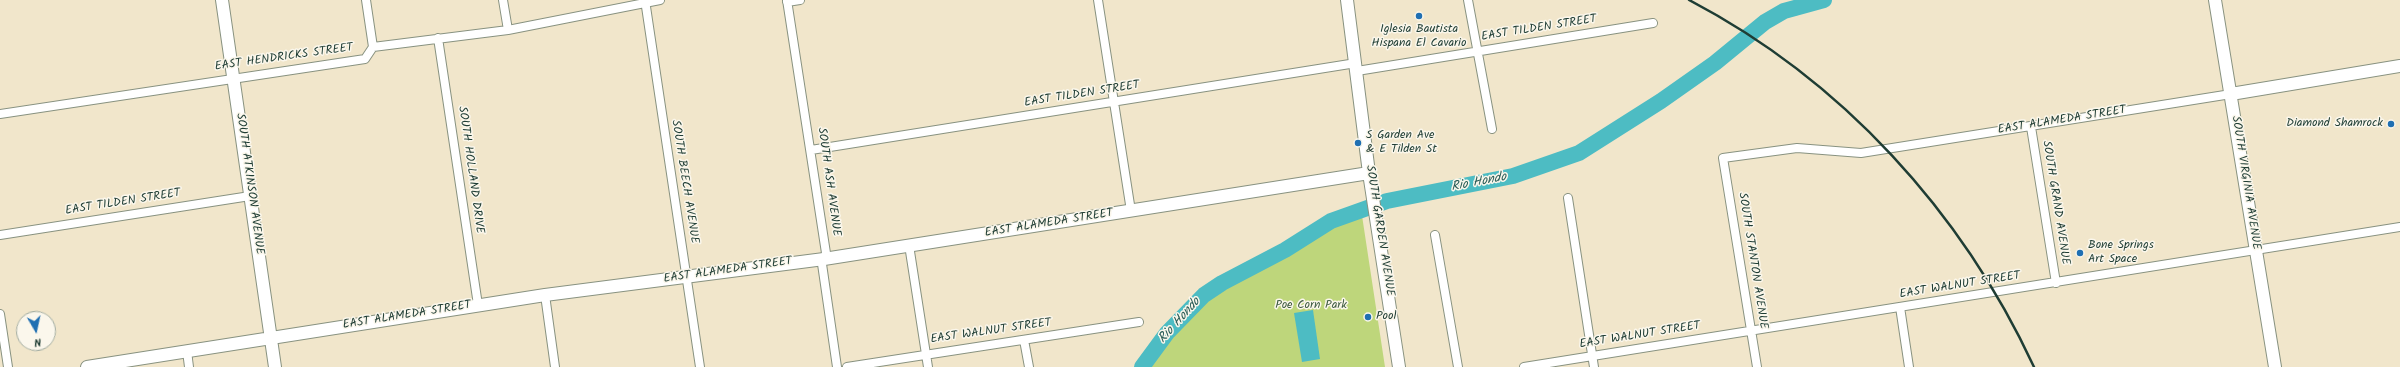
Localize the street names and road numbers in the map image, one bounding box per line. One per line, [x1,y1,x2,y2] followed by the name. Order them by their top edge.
[1480,13,1598,45] street label: EAST TILDEN STREET
[214,41,354,75] street label: EAST HENDRICKS STREET
[1023,79,1141,111] street label: EAST TILDEN STREET
[1997,104,2127,138] street label: EAST ALAMEDA STREET
[454,105,486,235] street label: SOUTH HOLLAND DRIVE
[232,112,266,256] street label: SOUTH ATKINSON AVENUE
[2227,115,2263,251] street label: SOUTH VIRGINIA AVENUE
[667,119,701,245] street label: SOUTH BEECH AVENUE
[813,127,843,237] street label: SOUTH ASH AVENUE
[2038,140,2072,266] street label: SOUTH GRAND AVENUE
[1362,164,1396,298] street label: SOUTH GARDEN AVENUE
[64,187,182,219] street label: EAST TILDEN STREET
[1734,192,1770,330] street label: SOUTH STANTON AVENUE
[984,207,1114,241] street label: EAST ALAMEDA STREET
[663,255,793,287] street label: EAST ALAMEDA STREET
[1899,269,2021,303] street label: EAST WALNUT STREET
[342,299,472,333] street label: EAST ALAMEDA STREET
[930,316,1052,348] street label: EAST WALNUT STREET
[1579,319,1701,353] street label: EAST WALNUT STREET

